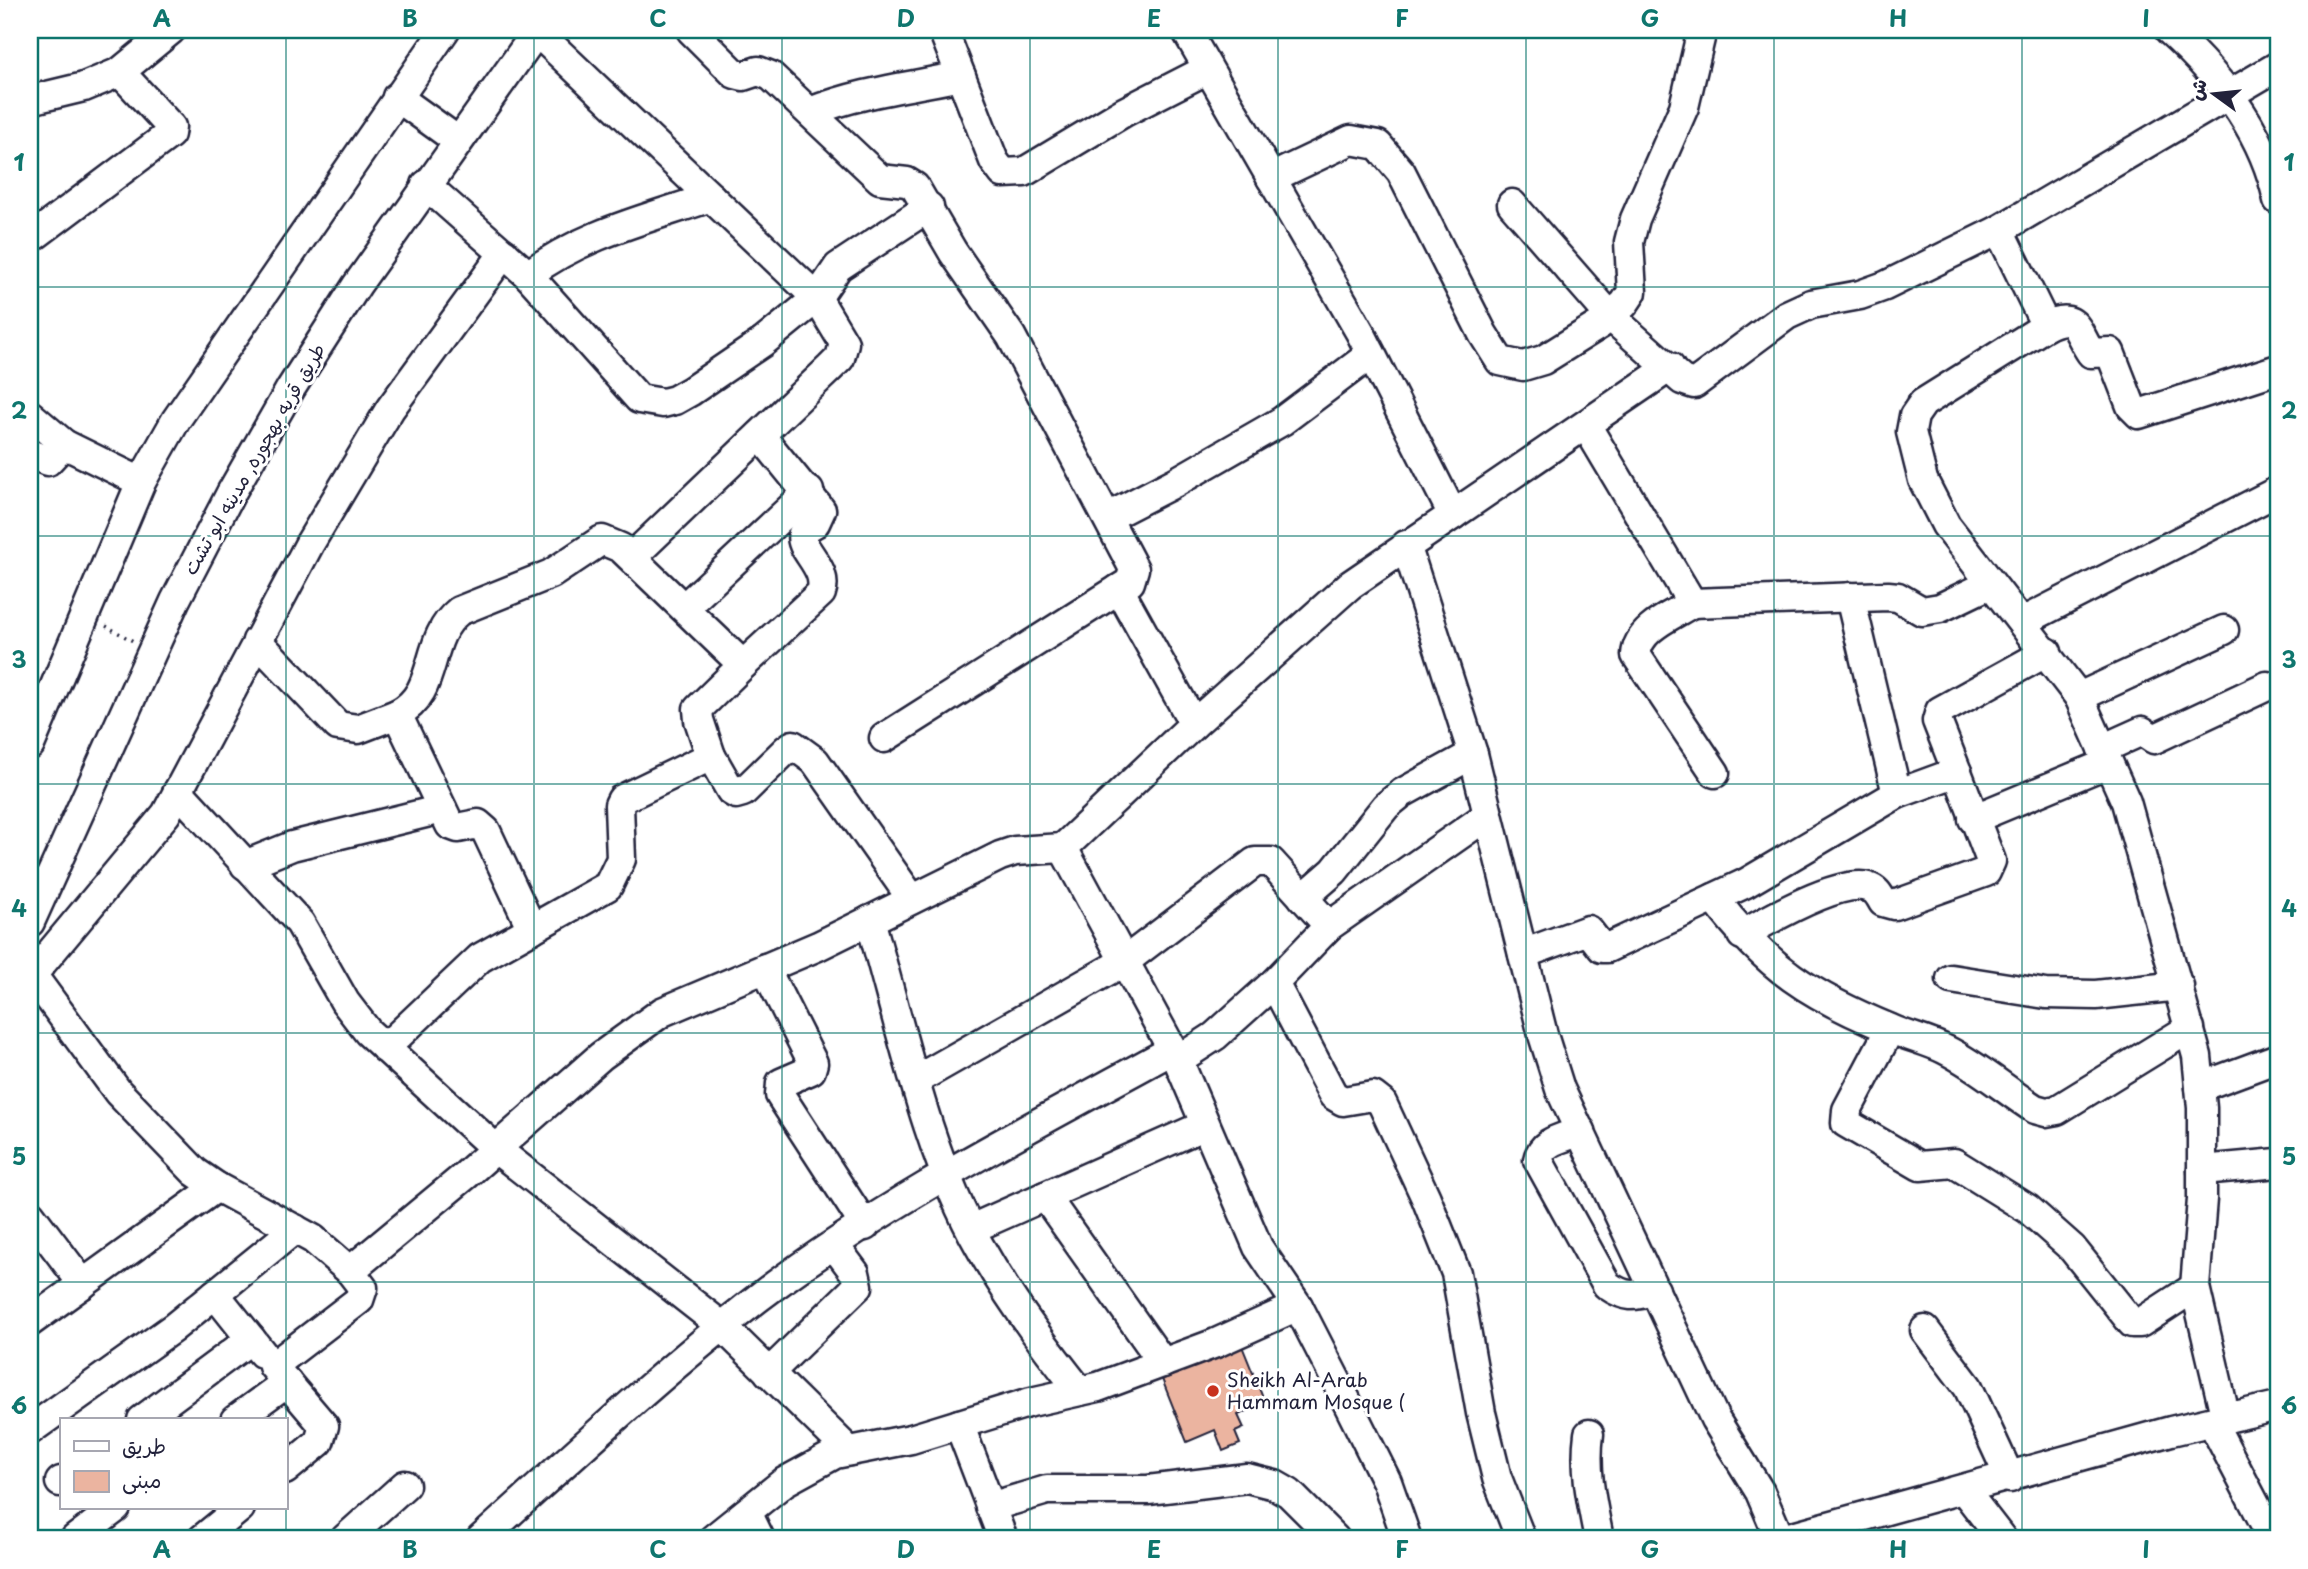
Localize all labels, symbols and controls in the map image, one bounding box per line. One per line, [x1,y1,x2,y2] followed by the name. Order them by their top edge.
[153,0,171,35] text: A
[402,0,418,35] text: B
[649,0,667,35] text: C
[897,0,915,35] text: D
[1147,0,1161,35] text: E
[1395,0,1409,35] text: F
[1641,0,1659,35] text: G
[1889,0,1907,35] text: H
[2142,0,2150,35] text: I
[2178,60,2248,130] north arrow
[2180,76,2213,103] text: ش
[14,144,25,179] text: 1
[2284,144,2295,179] text: 1
[175,337,331,580] street label: طريق قريه بهجوره, مدينه ابو تشت
[11,392,27,427] text: 2
[2281,392,2297,427] text: 2
[11,641,27,676] text: 3
[2281,641,2297,676] text: 3
[11,890,27,925] text: 4
[2281,890,2297,925] text: 4
[12,1138,26,1173] text: 5
[2282,1138,2296,1173] text: 5
[1227,1365,1406,1415] place label: Sheikh Al-Arab Hammam Mosque (
[1205,1383,1221,1399] marker: Sheikh Al-Arab Hammam Mosque (
[11,1387,27,1422] text: 6
[2281,1387,2297,1422] text: 6
[60,1418,287,1510] legend
[122,1429,166,1461] text: طريق
[122,1463,161,1495] text: مبنى
[153,1531,171,1566] text: A
[402,1531,418,1566] text: B
[649,1531,667,1566] text: C
[897,1531,915,1566] text: D
[1147,1531,1161,1566] text: E
[1395,1531,1409,1566] text: F
[1641,1531,1659,1566] text: G
[1889,1531,1907,1566] text: H
[2142,1531,2150,1566] text: I

